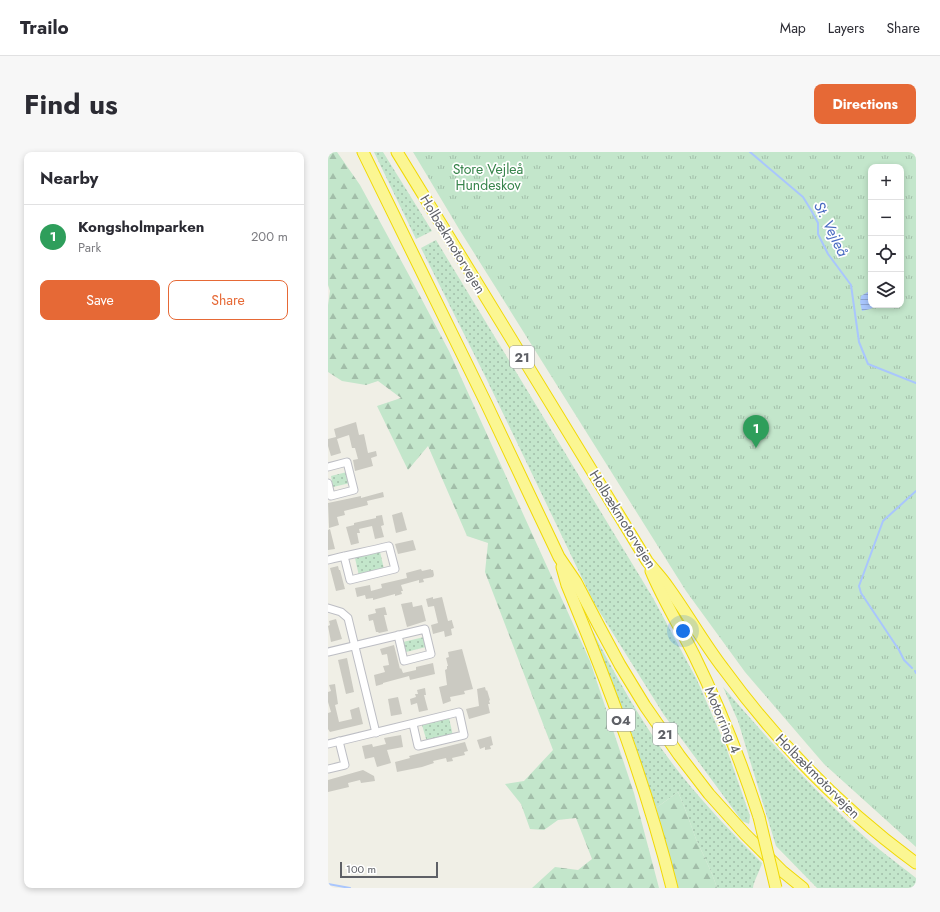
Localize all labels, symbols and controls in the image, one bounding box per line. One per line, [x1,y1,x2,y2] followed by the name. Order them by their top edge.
[20,14,69,41] text: Trailo
[780,18,806,38] text: Map
[828,18,864,38] text: Layers
[886,18,920,38] text: Share
[24,84,118,125] text: Find us
[814,84,916,124] button: Directions
[453,159,523,195] park label: Store Vejleå Hundeskov
[868,164,904,308] map controls
[868,164,904,200] button: +
[40,166,98,190] text: Nearby
[415,191,491,297] street label: Holbækmotorvejen
[808,198,854,261] water label: St. Vejleå
[868,200,904,236] button: −
[78,216,204,238] text: Kongsholmparken
[50,227,56,246] text: 1
[251,227,288,246] text: 200 m
[868,236,904,272] button: locate
[78,238,101,257] text: Park
[868,272,904,308] button: layers
[40,280,160,320] button: Save
[168,280,288,320] button: Share
[510,346,534,368] road number: 21
[743,415,769,448] pin: 1
[585,466,661,572] street label: Holbækmotorvejen
[673,621,693,641] your location
[700,683,746,757] street label: Motorring 4
[607,709,635,731] road number: O4
[653,723,677,745] road number: 21
[771,729,865,823] street label: Holbækmotorvejen
[340,860,438,879] scale bar
[346,861,376,877] text: 100 m

